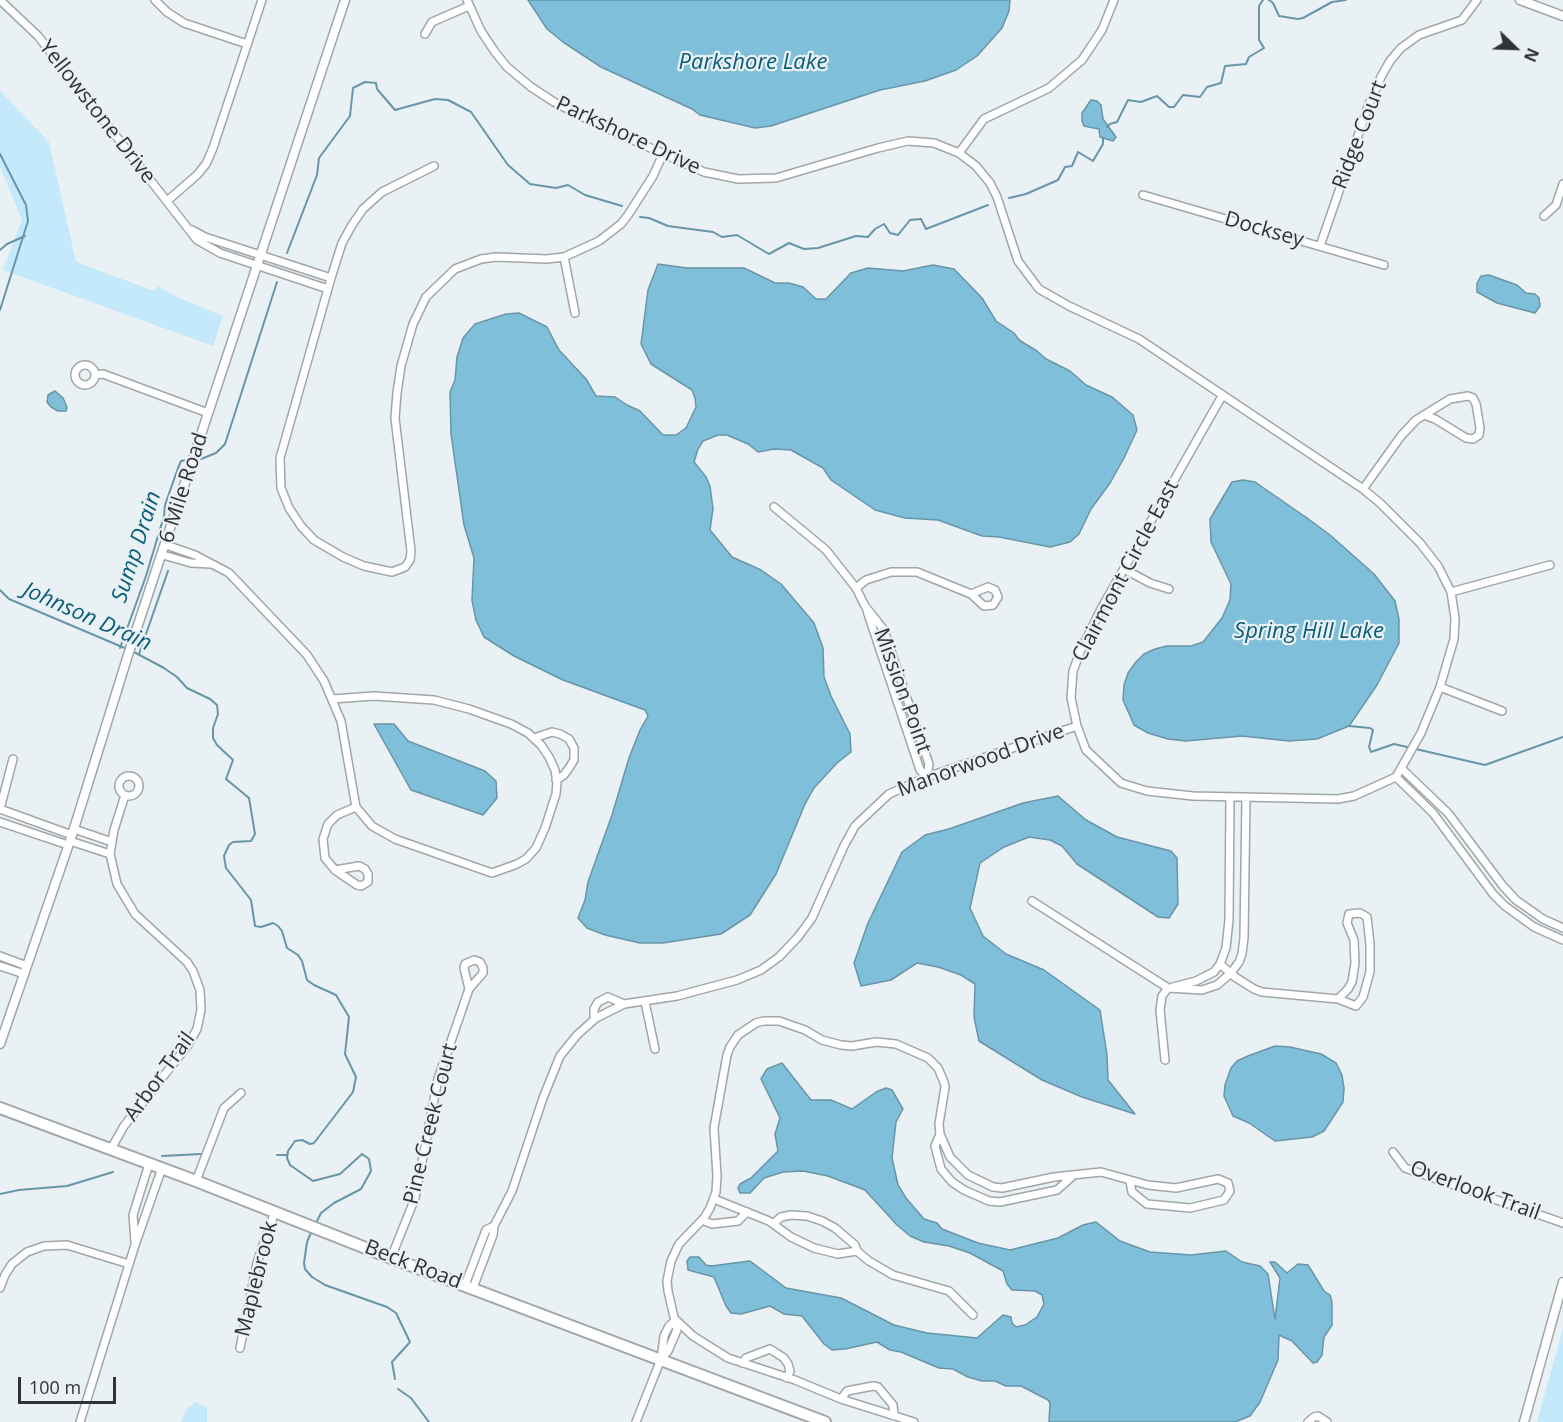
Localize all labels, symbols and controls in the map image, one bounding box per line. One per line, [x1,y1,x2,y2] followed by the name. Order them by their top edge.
[1485,18,1545,78] north arrow
[33,35,161,189] street label: Yellowstone Drive
[1519,45,1544,65] text: N
[679,50,827,76] water label: Parkshore Lake
[1328,77,1392,193] street label: Ridge Court
[552,91,704,181] street label: Parkshore Drive
[1221,207,1307,253] street label: Docksey
[154,430,214,546] street label: 6 Mile Road
[1067,476,1185,666] street label: Clairmont Circle East
[107,488,167,606] water label: Sump Drain
[19,577,155,657] water label: Johnson Drain
[1234,619,1384,645] water label: Spring Hill Lake
[868,625,936,757] street label: Mission Point
[894,719,1068,803] street label: Manorwood Drive
[119,1028,201,1126] street label: Arbor Trail
[399,1041,463,1207] street label: Pine Creek Court
[1406,1156,1544,1226] street label: Overlook Trail
[230,1219,284,1339] street label: Maplebrook
[361,1235,465,1295] street label: Beck Road
[21,1365,118,1403] scale bar
[29,1375,81,1399] text: 100 m

